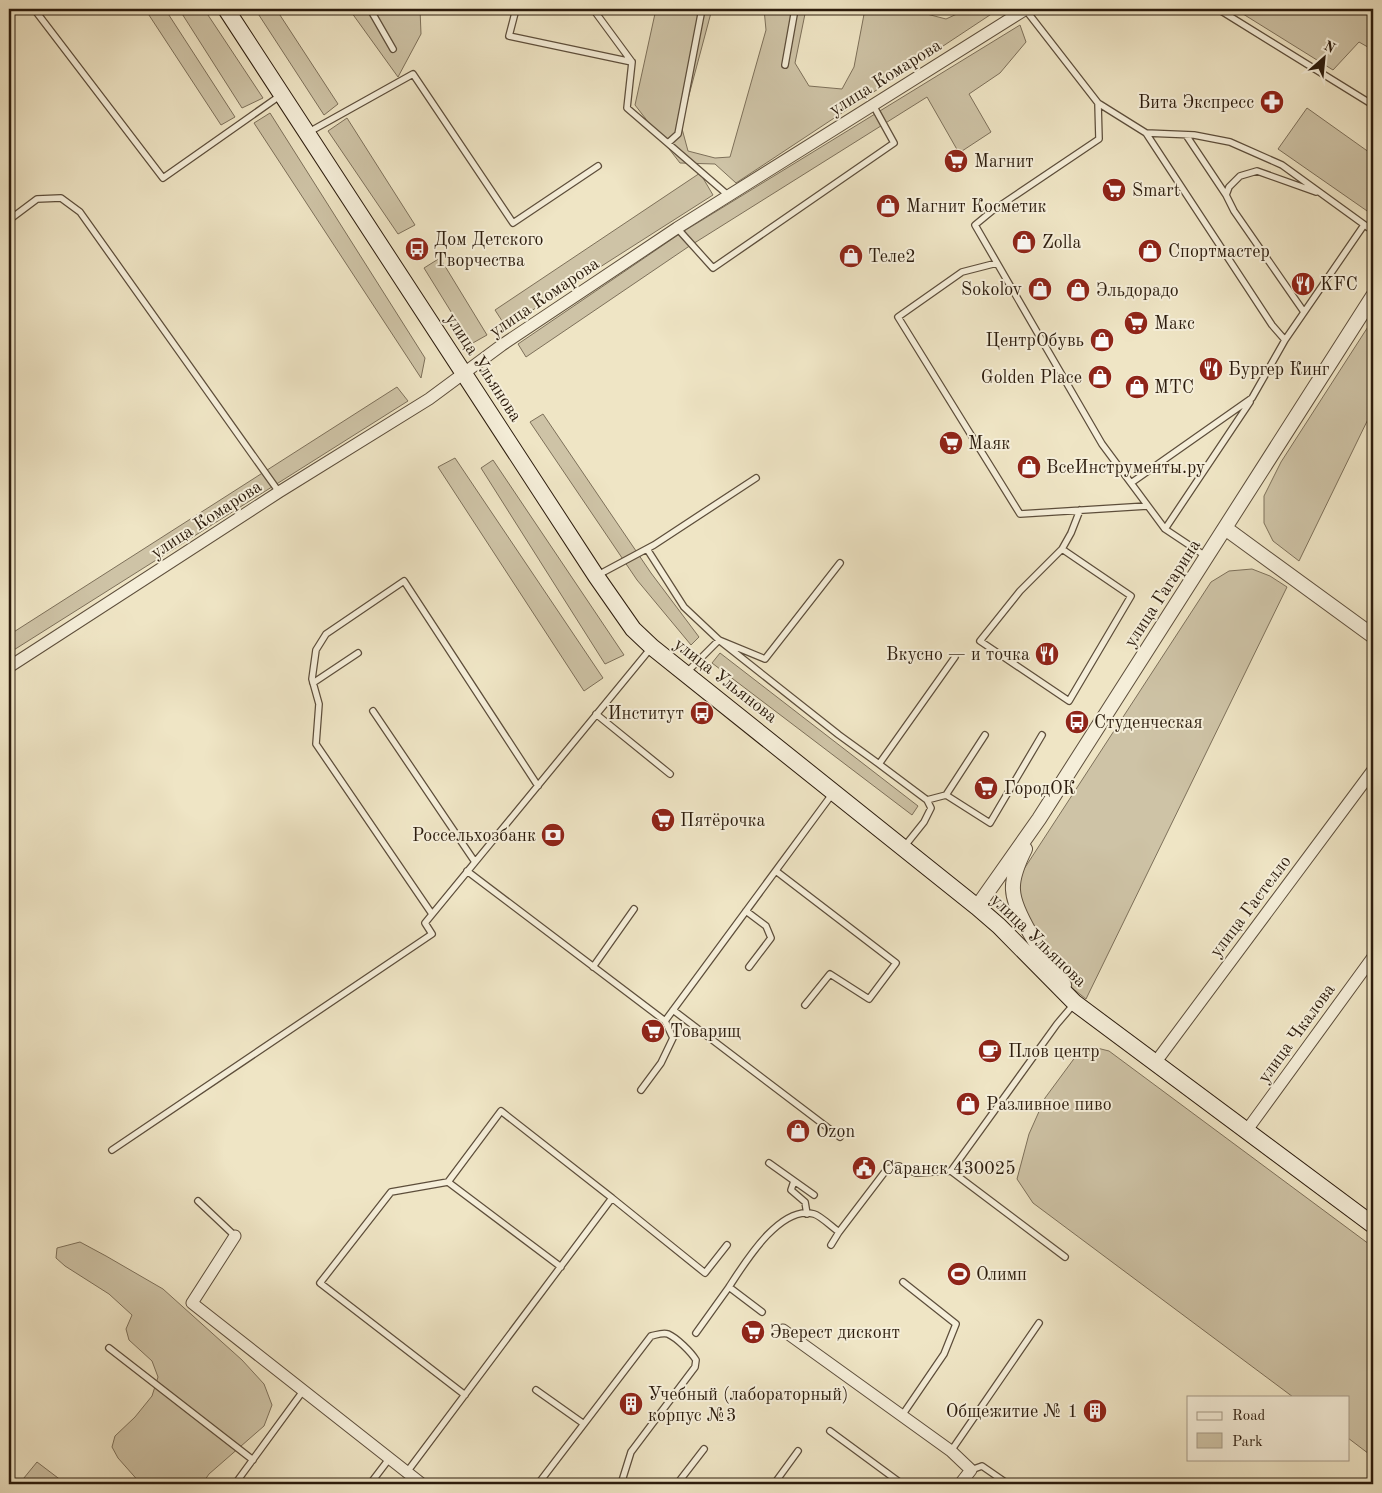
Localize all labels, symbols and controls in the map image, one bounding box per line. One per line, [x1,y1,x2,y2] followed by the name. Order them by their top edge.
[1300,32,1350,82] north arrow
[826,36,945,119] street label: улица Комарова
[1322,39,1338,56] text: N
[1259,89,1285,115] pharmacy icon: Вита Экспресс
[1138,94,1254,112] place label: Вита Экспресс
[943,148,969,174] supermarket icon: Магнит
[974,153,1034,171] place label: Магнит
[1101,177,1127,203] supermarket icon: Smart
[1132,182,1180,200] place label: Smart
[875,193,901,219] shop icon: Магнит Косметик
[906,198,1047,216] place label: Магнит Косметик
[1011,229,1037,255] shop icon: Zolla
[434,231,543,270] place label: Дом Детского Творчества
[1042,234,1081,252] place label: Zolla
[404,236,430,262] bus stop icon: Дом Детского Творчества
[1137,238,1163,264] shop icon: Спортмастер
[838,243,864,269] shop icon: Теле2
[1168,243,1270,261] place label: Спортмастер
[868,248,916,266] place label: Теле2
[486,254,603,341] street label: улица Комарова
[1290,271,1316,297] restaurant icon: KFC
[1027,276,1053,302] shop icon: Sokolov
[1320,276,1358,294] place label: KFC
[1065,277,1091,303] shop icon: Эльдорадо
[961,281,1022,299] place label: Sokolov
[1096,282,1179,300] place label: Эльдорадо
[441,310,525,425] street label: улица Ульянова
[1123,310,1149,336] supermarket icon: Макс
[1154,315,1195,333] place label: Макс
[1089,327,1115,353] shop icon: ЦентрОбувь
[986,332,1084,350] place label: ЦентрОбувь
[1198,356,1224,382] restaurant icon: Бургер Кинг
[1228,361,1330,379] place label: Бургер Кинг
[1087,364,1113,390] shop icon: Golden Place
[981,369,1082,387] place label: Golden Place
[1124,374,1150,400] shop icon: МТС
[1154,379,1194,397] place label: МТС
[938,430,964,456] supermarket icon: Маяк
[968,435,1010,453] place label: Маяк
[1016,454,1042,480] shop icon: ВсеИнструменты.ру
[1046,459,1206,477] place label: ВсеИнструменты.ру
[148,477,265,562] street label: улица Комарова
[1121,536,1204,651] street label: улица Гагарина
[670,635,780,727] street label: улица Ульянова
[1034,641,1060,667] restaurant icon: Вкусно — и точка
[886,646,1030,664] place label: Вкусно — и точка
[689,700,715,726] bus stop icon: Институт
[608,705,684,723] place label: Институт
[1064,709,1090,735] bus stop icon: Студенческая
[1094,714,1203,732] place label: Студенческая
[973,775,999,801] supermarket icon: ГородОК
[1004,780,1076,798] place label: ГородОК
[650,807,676,833] supermarket icon: Пятёрочка
[680,812,766,830] place label: Пятёрочка
[540,822,566,848] bank icon: Россельхозбанк
[412,827,536,845] place label: Россельхозбанк
[1207,852,1295,961] street label: улица Гастелло
[987,891,1090,991] street label: улица Ульянова
[1255,981,1339,1087] street label: улица Чкалова
[640,1018,666,1044] supermarket icon: Товарищ
[670,1023,741,1041] place label: Товарищ
[977,1038,1003,1064] cafe icon: Плов центр
[1008,1043,1100,1061] place label: Плов центр
[955,1091,981,1117] shop icon: Разливное пиво
[986,1096,1112,1114] place label: Разливное пиво
[785,1118,811,1144] shop icon: Ozon
[816,1123,855,1141] place label: Ozon
[851,1155,877,1181] public building icon: Саранск 430025
[882,1160,1016,1178] place label: Саранск 430025
[946,1261,972,1287] sports icon: Олимп
[976,1266,1027,1284] place label: Олимп
[740,1319,766,1345] supermarket icon: Эверест дисконт
[770,1324,900,1342] place label: Эверест дисконт
[648,1385,849,1425] place label: Учебный (лабораторный) корпус №3
[618,1391,644,1417] building icon: Учебный (лабораторный) корпус №3
[1187,1396,1350,1460] legend
[1082,1398,1108,1424] building icon: Общежитие № 1
[946,1403,1078,1421] place label: Общежитие № 1
[1232,1409,1266,1424] text: Road
[1232,1435,1263,1450] text: Park

